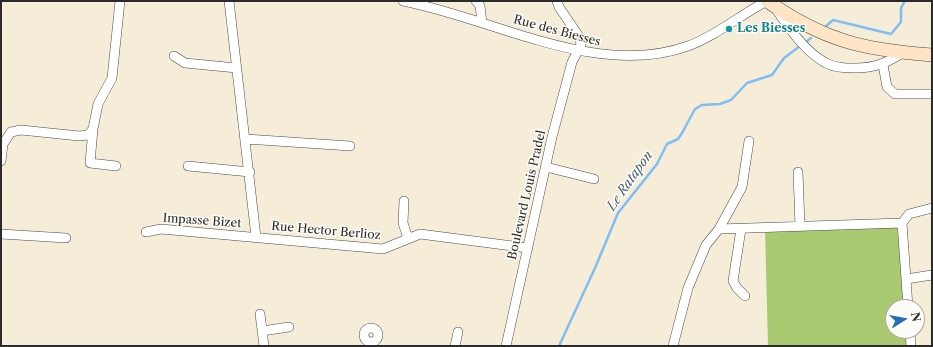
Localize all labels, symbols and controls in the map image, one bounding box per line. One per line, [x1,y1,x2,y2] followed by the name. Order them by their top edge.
[512,12,602,50] street label: Rue des Biesses
[737,22,805,36] place label: Les Biesses
[724,24,734,34] marker: Les Biesses
[505,129,549,261] street label: Boulevard Louis Pradel
[604,148,656,214] water label: Le Ratapon
[162,211,242,231] street label: Impasse Bizet
[271,219,381,243] street label: Rue Hector Berlioz
[885,299,925,339] north arrow
[908,311,924,323] text: N

